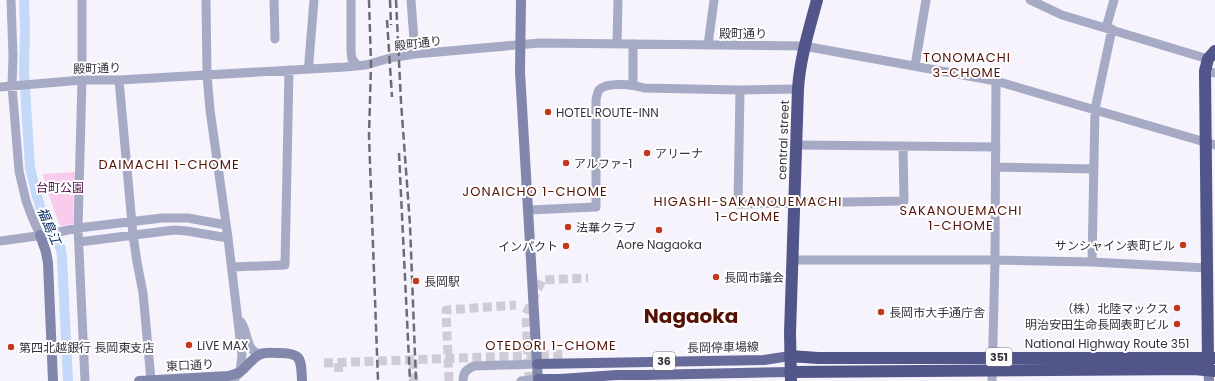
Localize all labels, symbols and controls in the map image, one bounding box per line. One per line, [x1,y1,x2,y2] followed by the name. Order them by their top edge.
[719,25,767,42] street label: 殿町通り
[393,32,443,54] street label: 殿町通り
[923,48,1011,82] district label: TONOMACHI 3-CHOME
[73,59,121,77] street label: 殿町通り
[773,100,793,180] street label: central street
[556,104,659,121] place label: HOTEL ROUTE-INN
[543,107,553,117] marker: HOTEL ROUTE-INN
[655,145,703,162] place label: アリーナ
[642,148,652,158] marker: アリーナ
[98,155,240,174] district label: DAIMACHI 1-CHOME
[574,155,632,172] place label: アルファ-1
[561,158,571,168] marker: アルファ-1
[36,179,84,196] park label: 台町公園
[462,182,608,201] district label: JONAICHO 1-CHOME
[654,192,843,226] district label: HIGASHI-SAKANOUEMACHI 1-CHOME
[900,201,1022,235] district label: SAKANOUEMACHI 1-CHOME
[33,204,66,249] water label: 福島江
[576,219,636,236] place label: 法華クラブ
[563,222,573,232] marker: 法華クラブ
[654,225,664,235] marker: Aore Nagaoka
[616,236,702,253] place label: Aore Nagaoka
[1055,237,1175,254] place label: サンシャイン表町ビル
[498,238,558,255] place label: インパクト
[1178,240,1188,250] marker: サンシャイン表町ビル
[561,241,571,251] marker: インパクト
[724,269,784,286] place label: 長岡市議会
[711,272,721,282] marker: 長岡市議会
[424,273,460,290] place label: 長岡駅
[411,276,421,286] marker: 長岡駅
[1061,300,1169,317] place label: （株）北陸マックス
[644,302,738,330] district label: Nagaoka
[1172,303,1182,313] marker: （株）北陸マックス
[889,304,985,321] place label: 長岡市大手通庁舎
[876,307,886,317] marker: 長岡市大手通庁舎
[1025,316,1169,333] place label: 明治安田生命長岡表町ビル
[1172,319,1182,329] marker: 明治安田生命長岡表町ビル
[1025,335,1189,352] street label: National Highway Route 351
[485,336,617,355] district label: OTEDORI 1-CHOME
[197,337,248,354] place label: LiVE MAX
[687,338,759,356] street label: 長岡停車場線
[19,339,154,356] place label: 第四北越銀行 長岡東支店
[184,340,194,350] marker: LiVE MAX
[6,342,16,352] marker: 第四北越銀行 長岡東支店
[986,348,1012,366] road number: 351
[653,352,675,370] road number: 36
[166,355,214,375] street label: 東口通り

